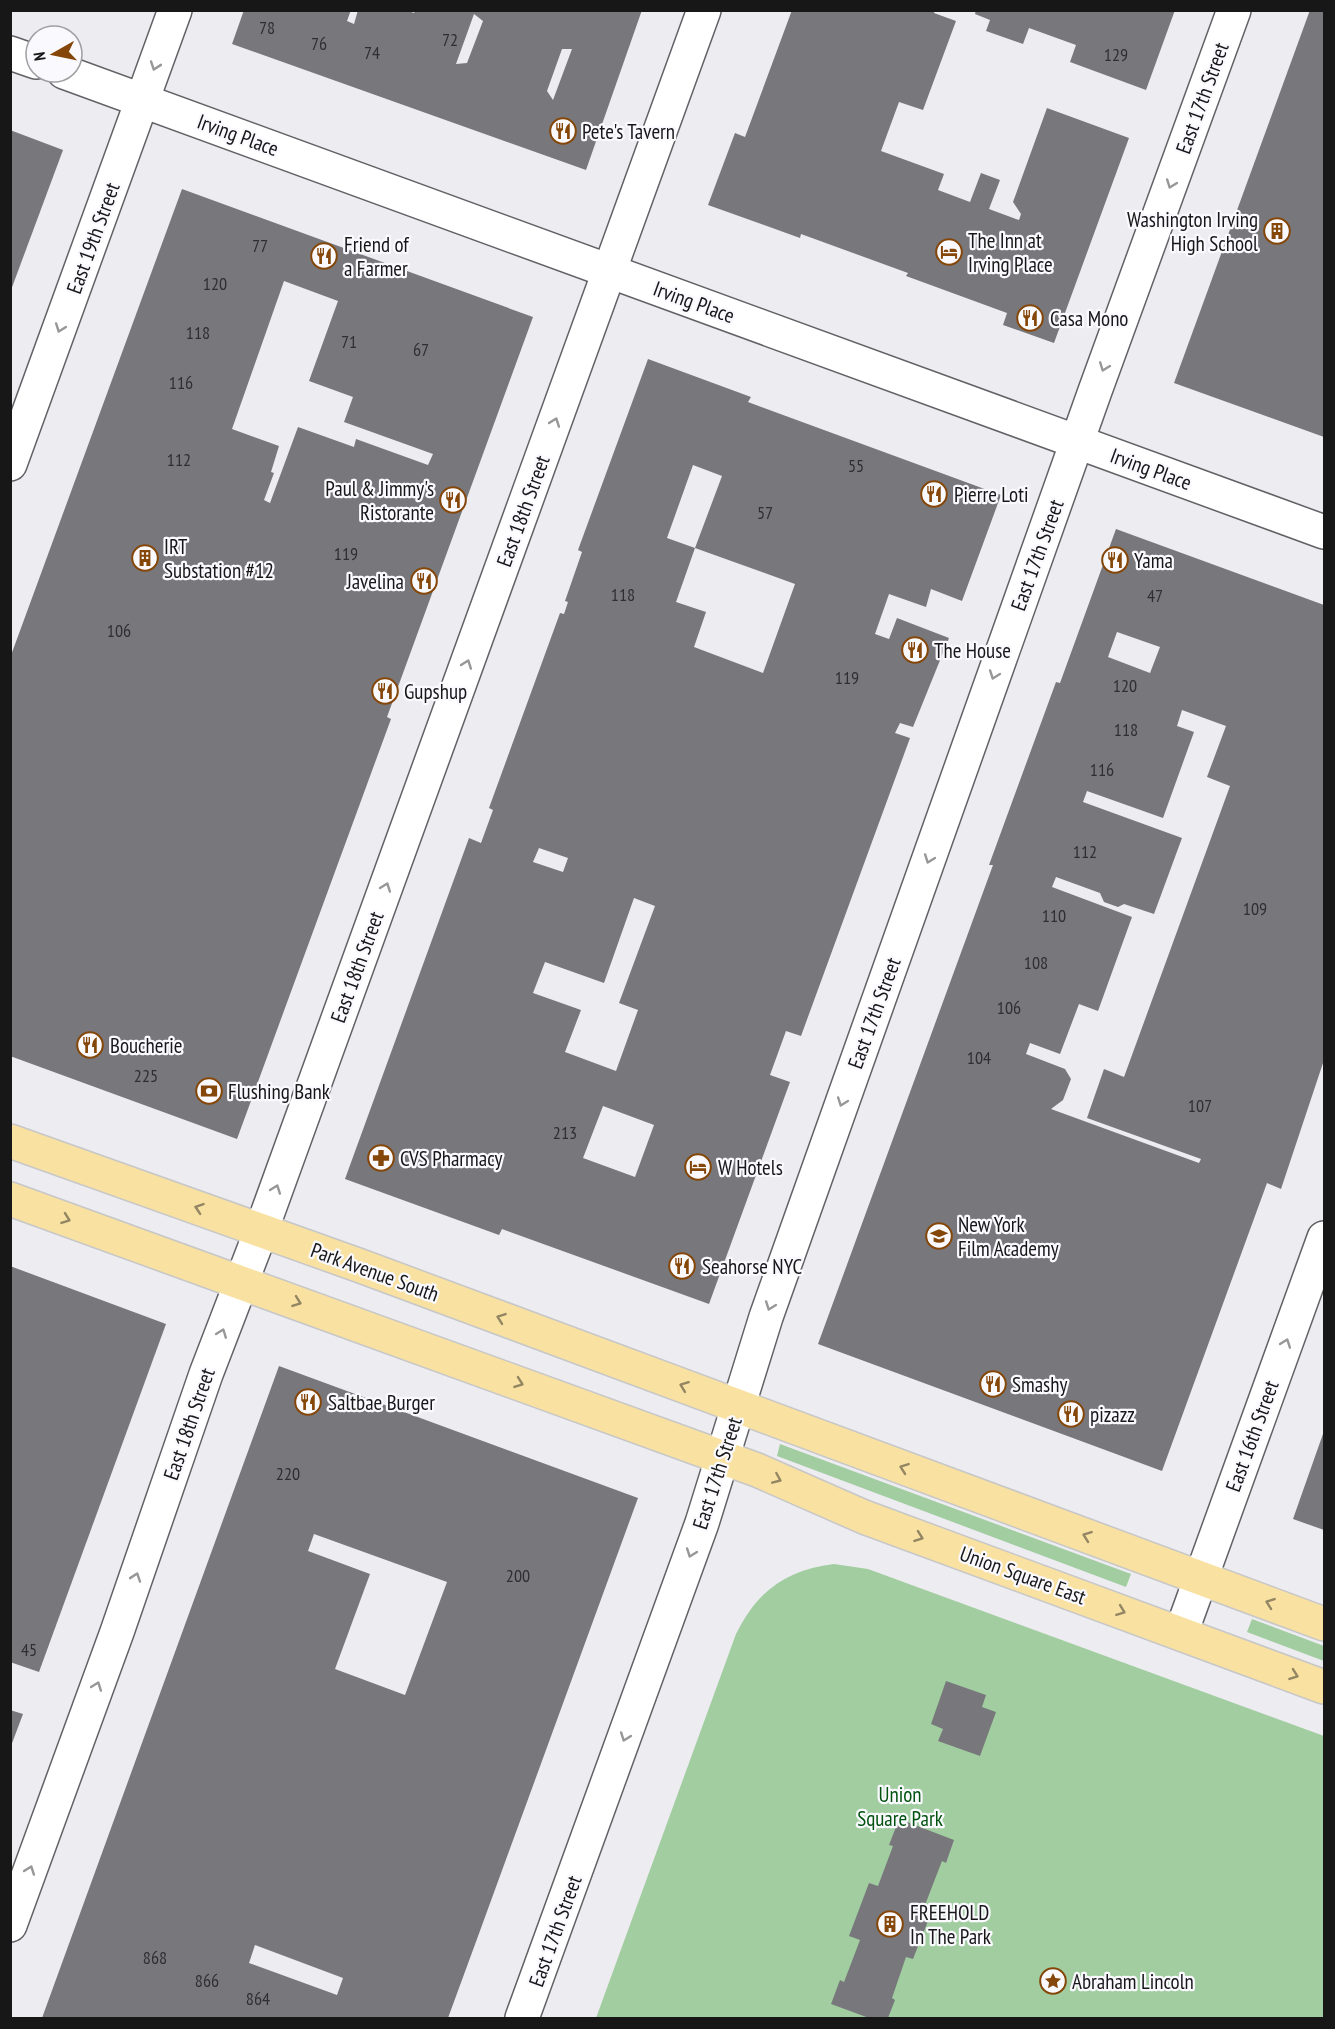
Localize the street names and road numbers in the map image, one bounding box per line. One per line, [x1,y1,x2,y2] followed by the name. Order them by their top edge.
[1169,38,1235,157] street label: East 17th Street
[194,108,282,162] street label: Irving Place
[60,178,126,297] street label: East 19th Street
[650,275,738,329] street label: Irving Place
[1107,442,1195,496] street label: Irving Place
[490,451,556,570] street label: East 18th Street
[1004,495,1070,614] street label: East 17th Street
[324,907,390,1026] street label: East 18th Street
[841,953,907,1072] street label: East 17th Street
[307,1236,443,1308] street label: Park Avenue South
[157,1364,221,1484] street label: East 18th Street
[1219,1376,1285,1495] street label: East 16th Street
[686,1413,748,1533] street label: East 17th Street
[956,1540,1090,1610] street label: Union Square East
[522,1871,588,1990] street label: East 17th Street

